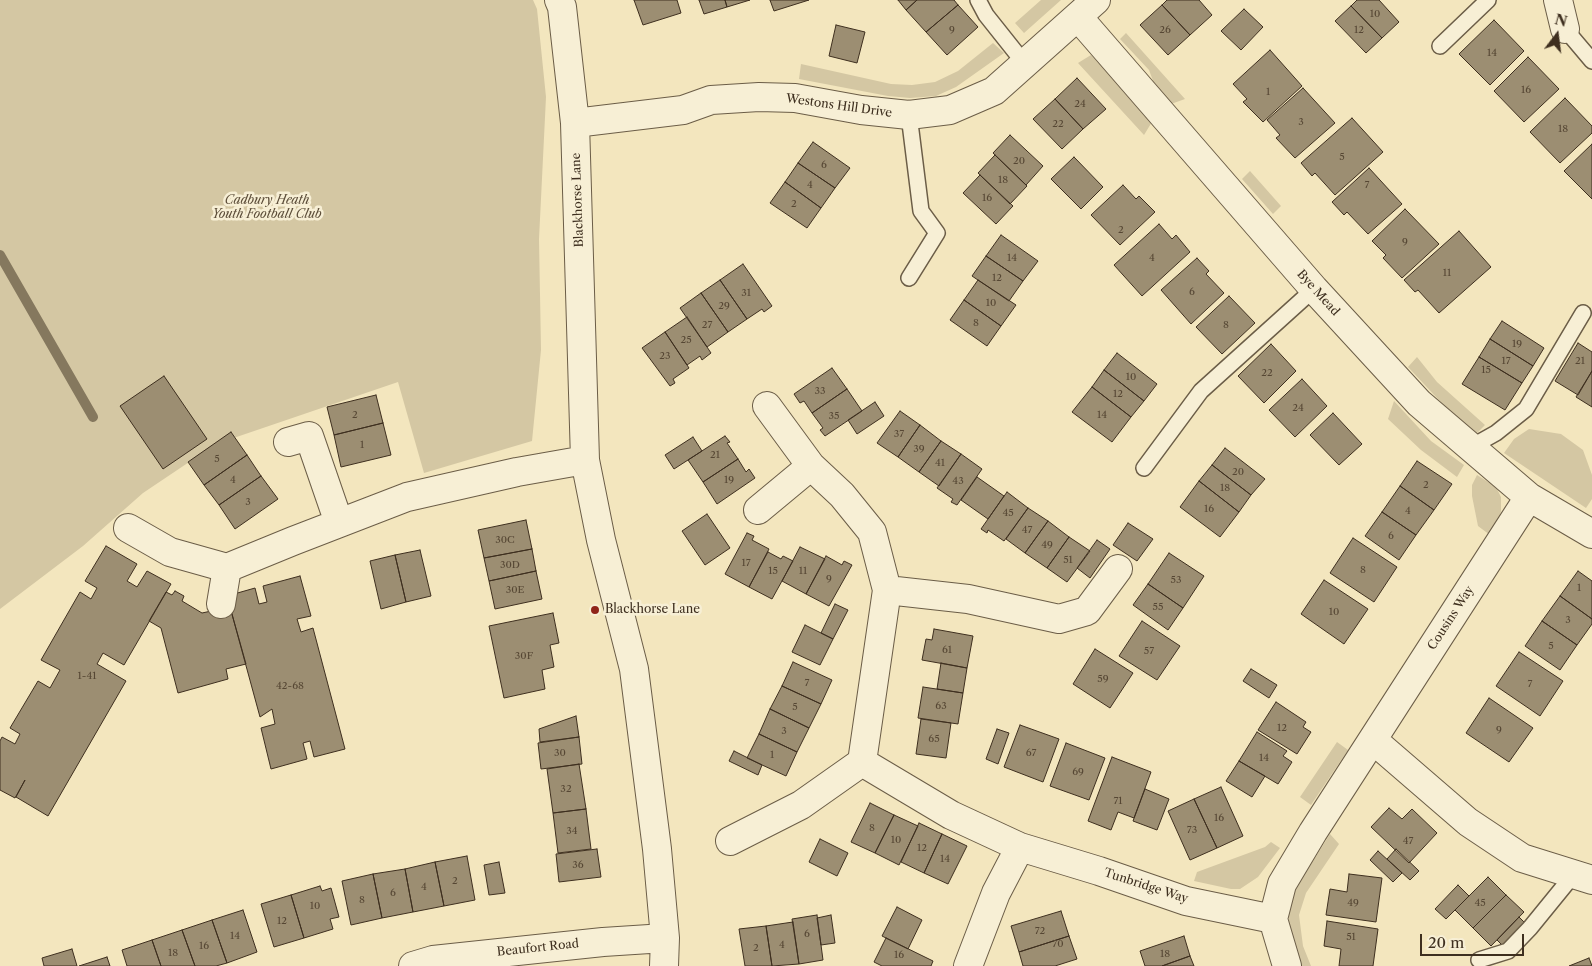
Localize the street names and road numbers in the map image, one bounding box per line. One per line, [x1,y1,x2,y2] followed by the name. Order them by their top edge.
[785,91,893,121] street label: Westons Hill Drive
[569,152,587,248] street label: Blackhorse Lane
[1294,267,1342,319] street label: Bye Mead
[1425,583,1477,653] street label: Cousins Way
[1102,866,1190,906] street label: Tunbridge Way
[496,937,580,959] street label: Beaufort Road

